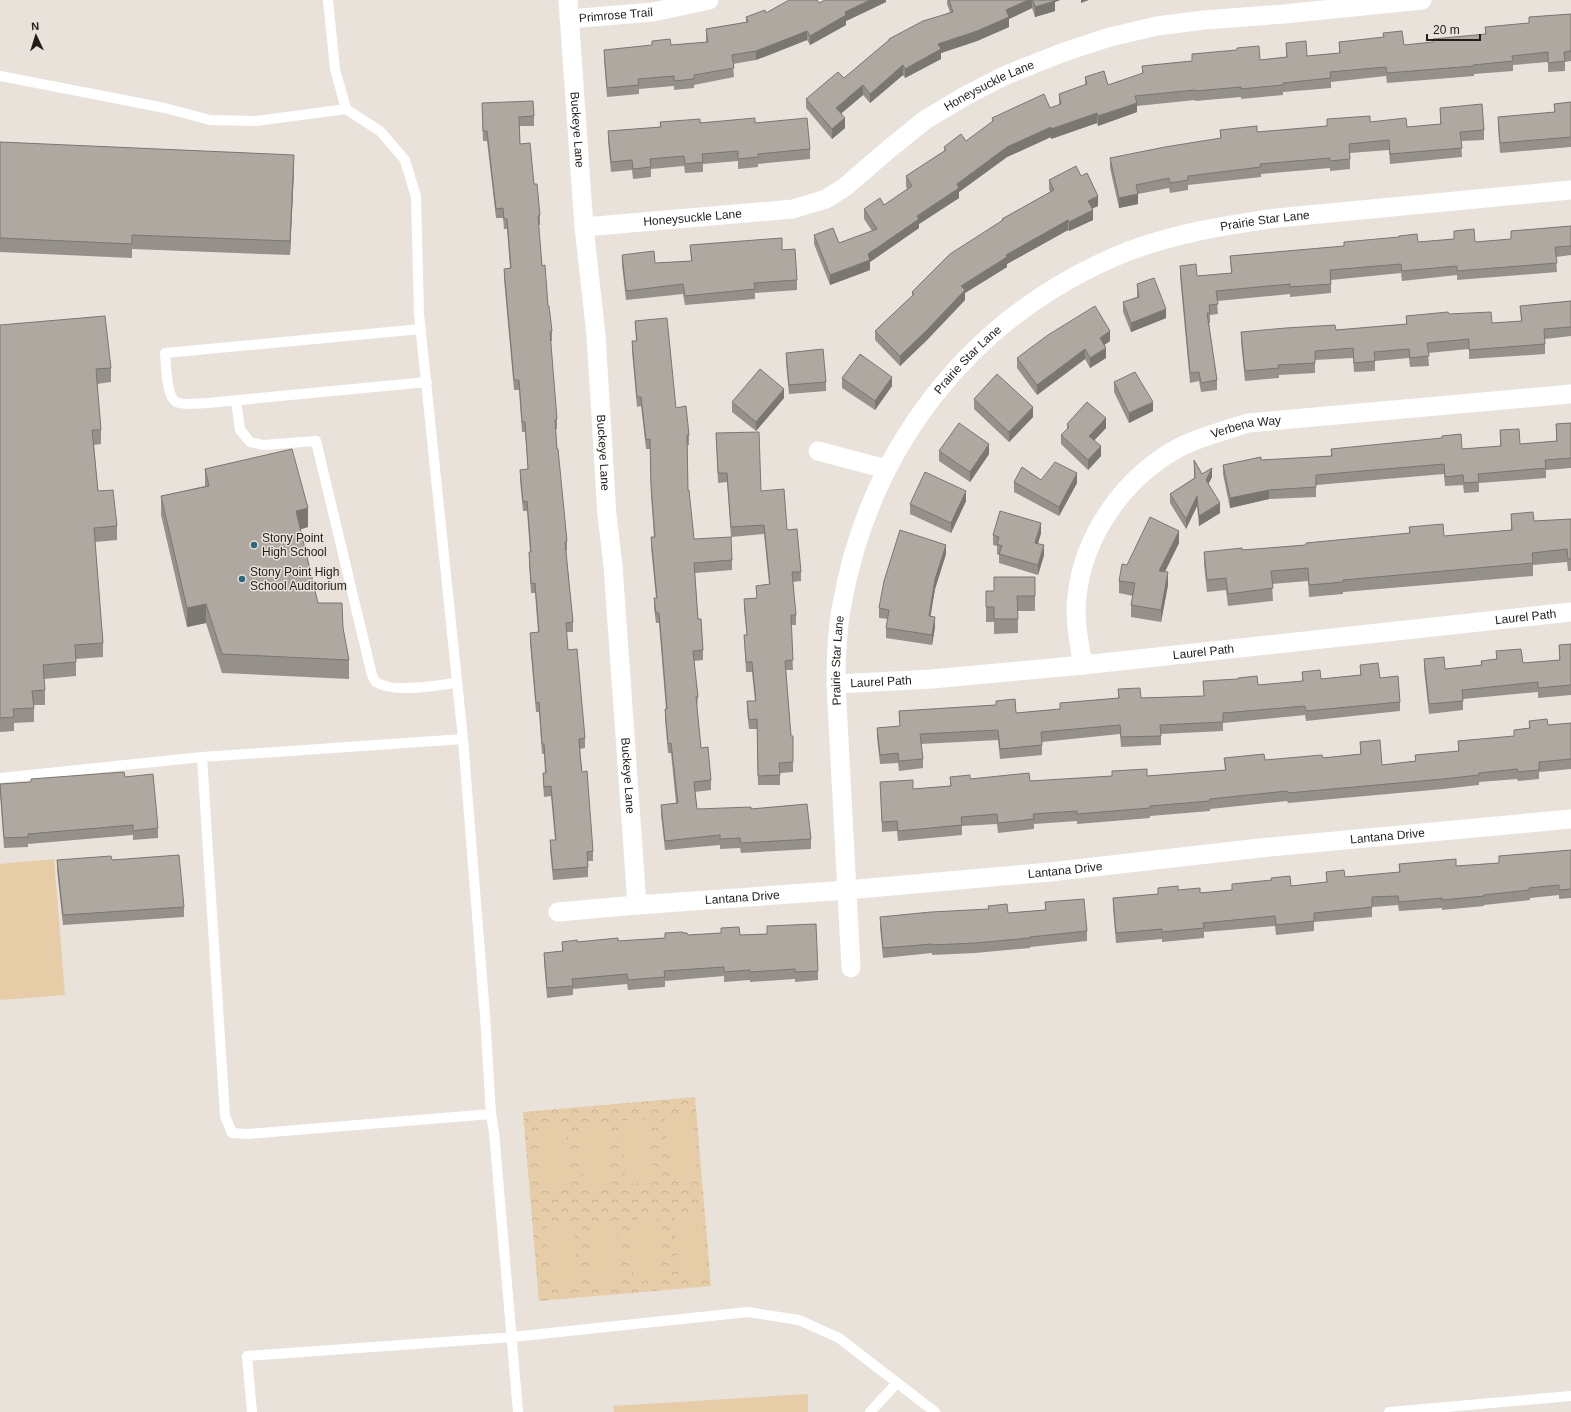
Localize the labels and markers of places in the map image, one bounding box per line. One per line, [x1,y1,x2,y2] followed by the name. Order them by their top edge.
[262,531,327,559] place label: Stony Point High School
[249,540,259,550] marker: Stony Point High School
[250,565,347,593] place label: Stony Point High School Auditorium
[237,574,247,584] marker: Stony Point High School Auditorium

